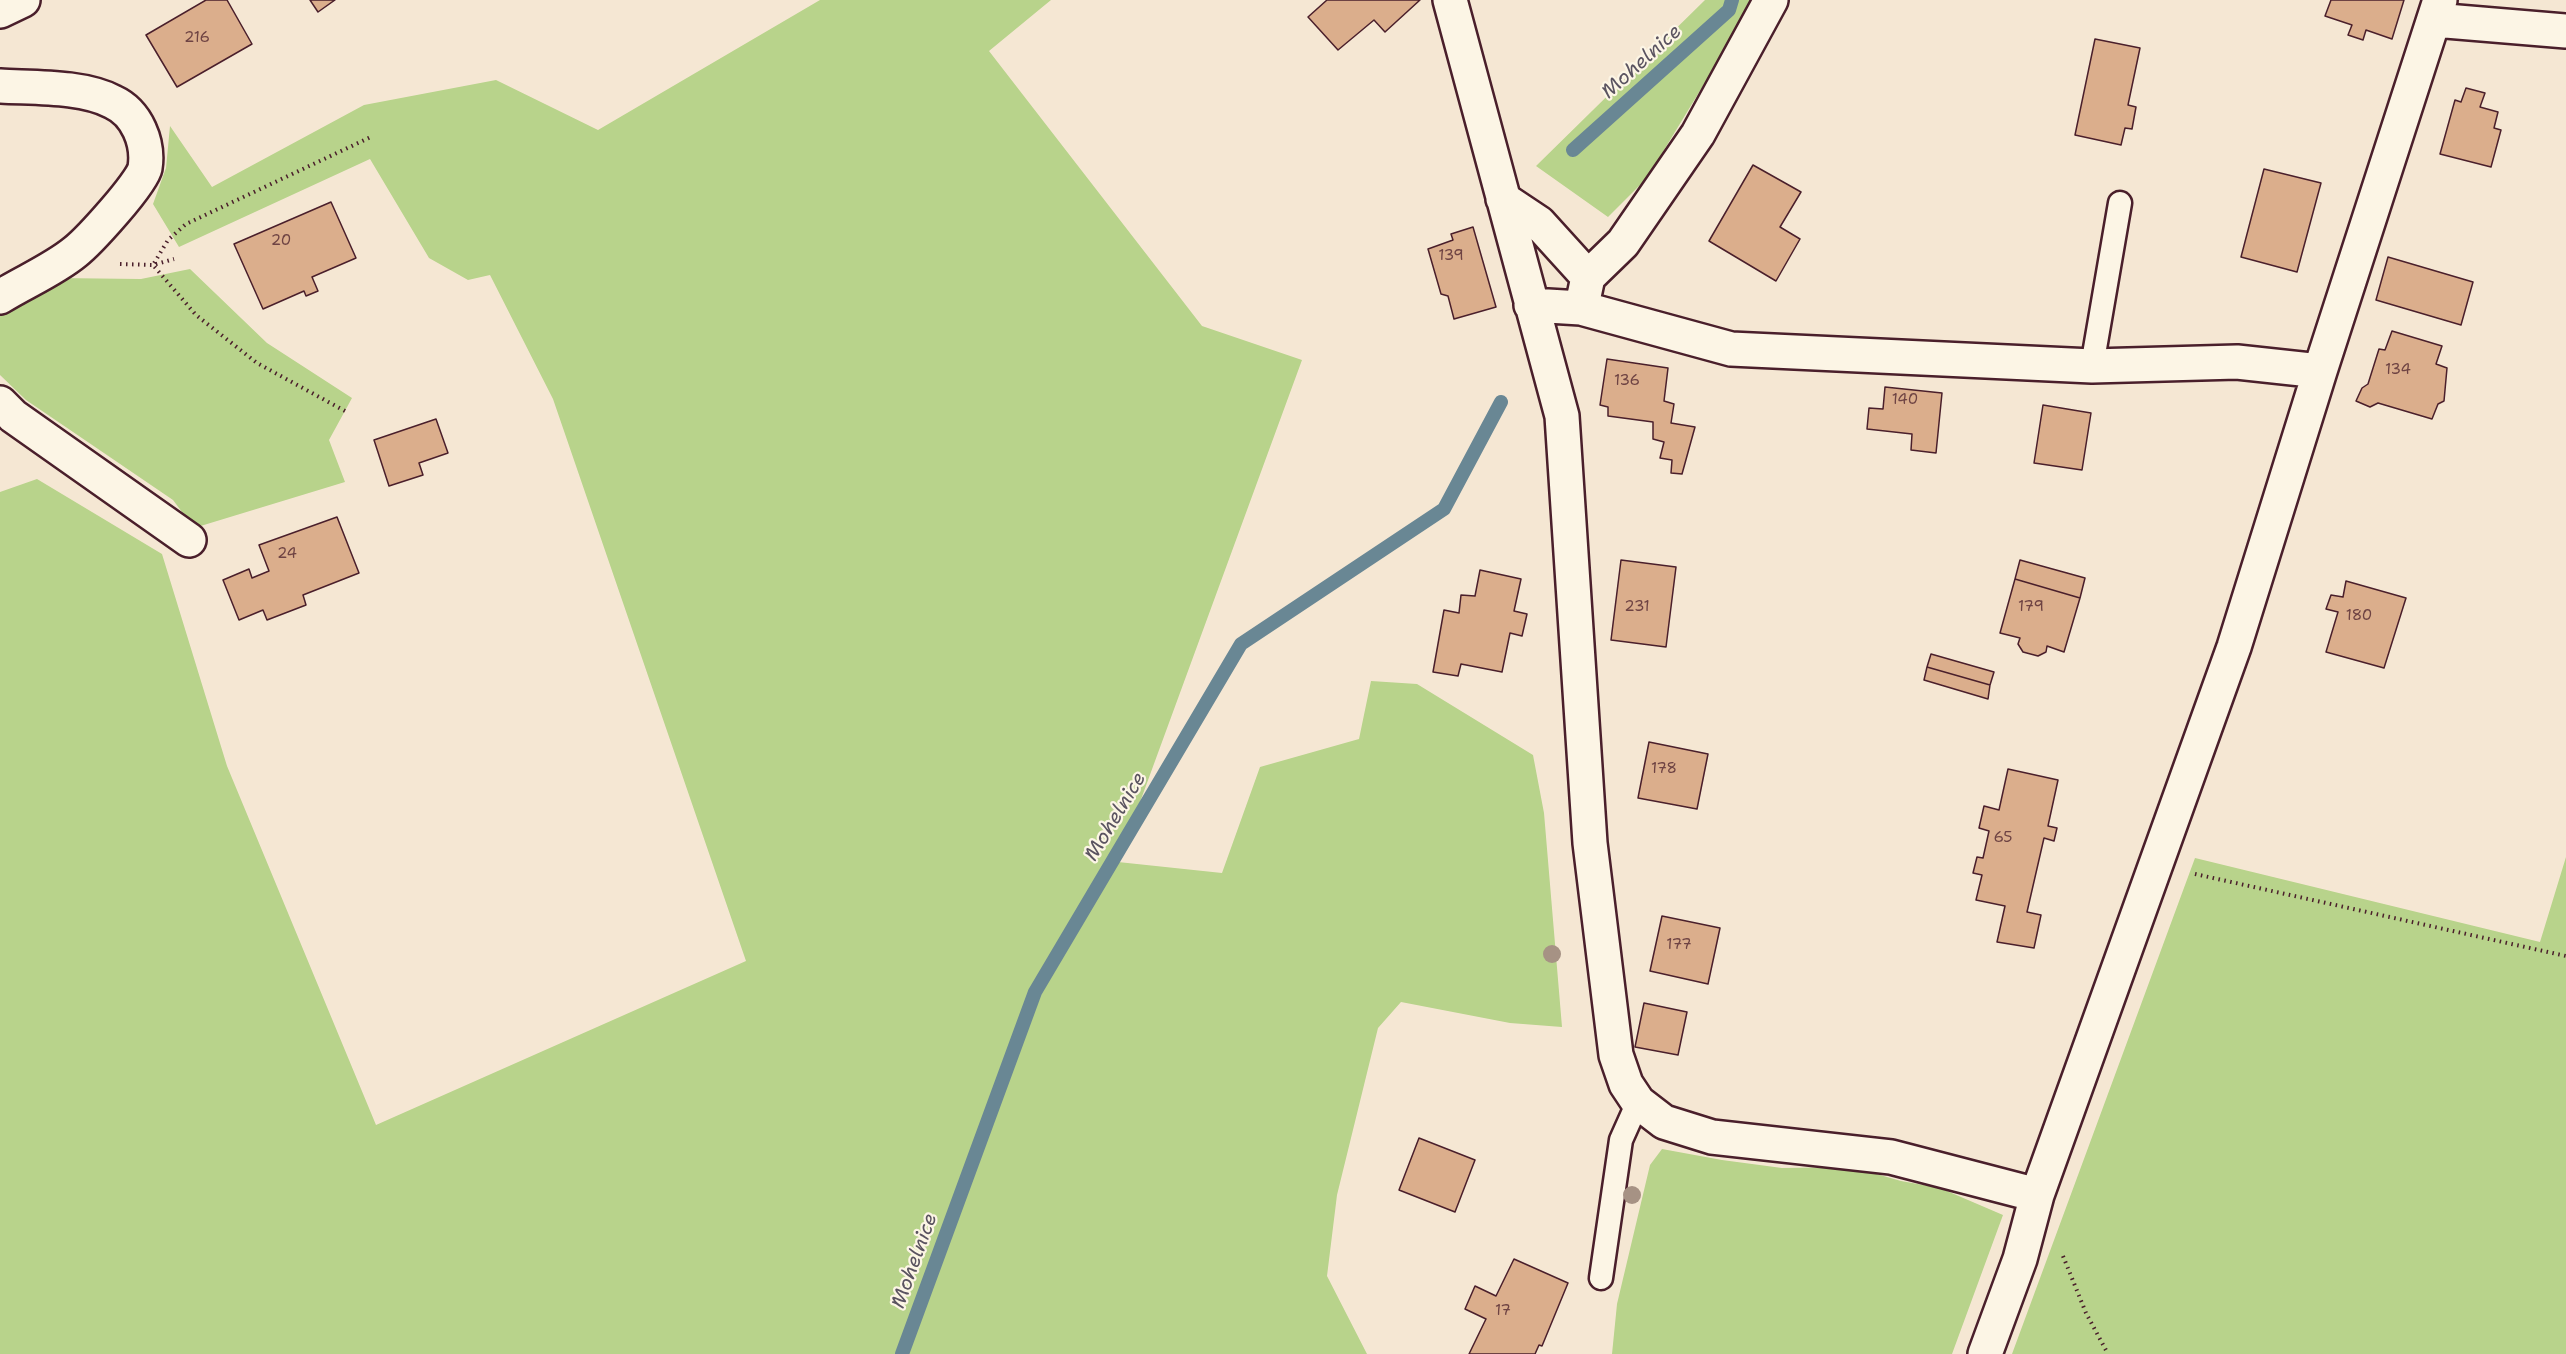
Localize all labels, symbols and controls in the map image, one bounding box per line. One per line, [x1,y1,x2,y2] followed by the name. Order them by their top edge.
[1597,20,1687,104] water label: Mohelnice
[184,29,210,47] house number: 216
[271,232,291,250] house number: 20
[1438,247,1464,265] house number: 139
[2385,361,2411,379] house number: 134
[1614,372,1640,390] house number: 136
[1892,391,1918,409] house number: 140
[277,545,297,563] house number: 24
[1624,598,1650,616] house number: 231
[2018,598,2044,616] house number: 179
[2346,607,2372,625] house number: 180
[1651,760,1677,778] house number: 178
[1080,768,1152,866] water label: Mohelnice
[1993,829,2013,847] house number: 65
[1666,936,1692,954] house number: 177
[887,1210,943,1312] water label: Mohelnice
[1495,1302,1511,1320] house number: 17

